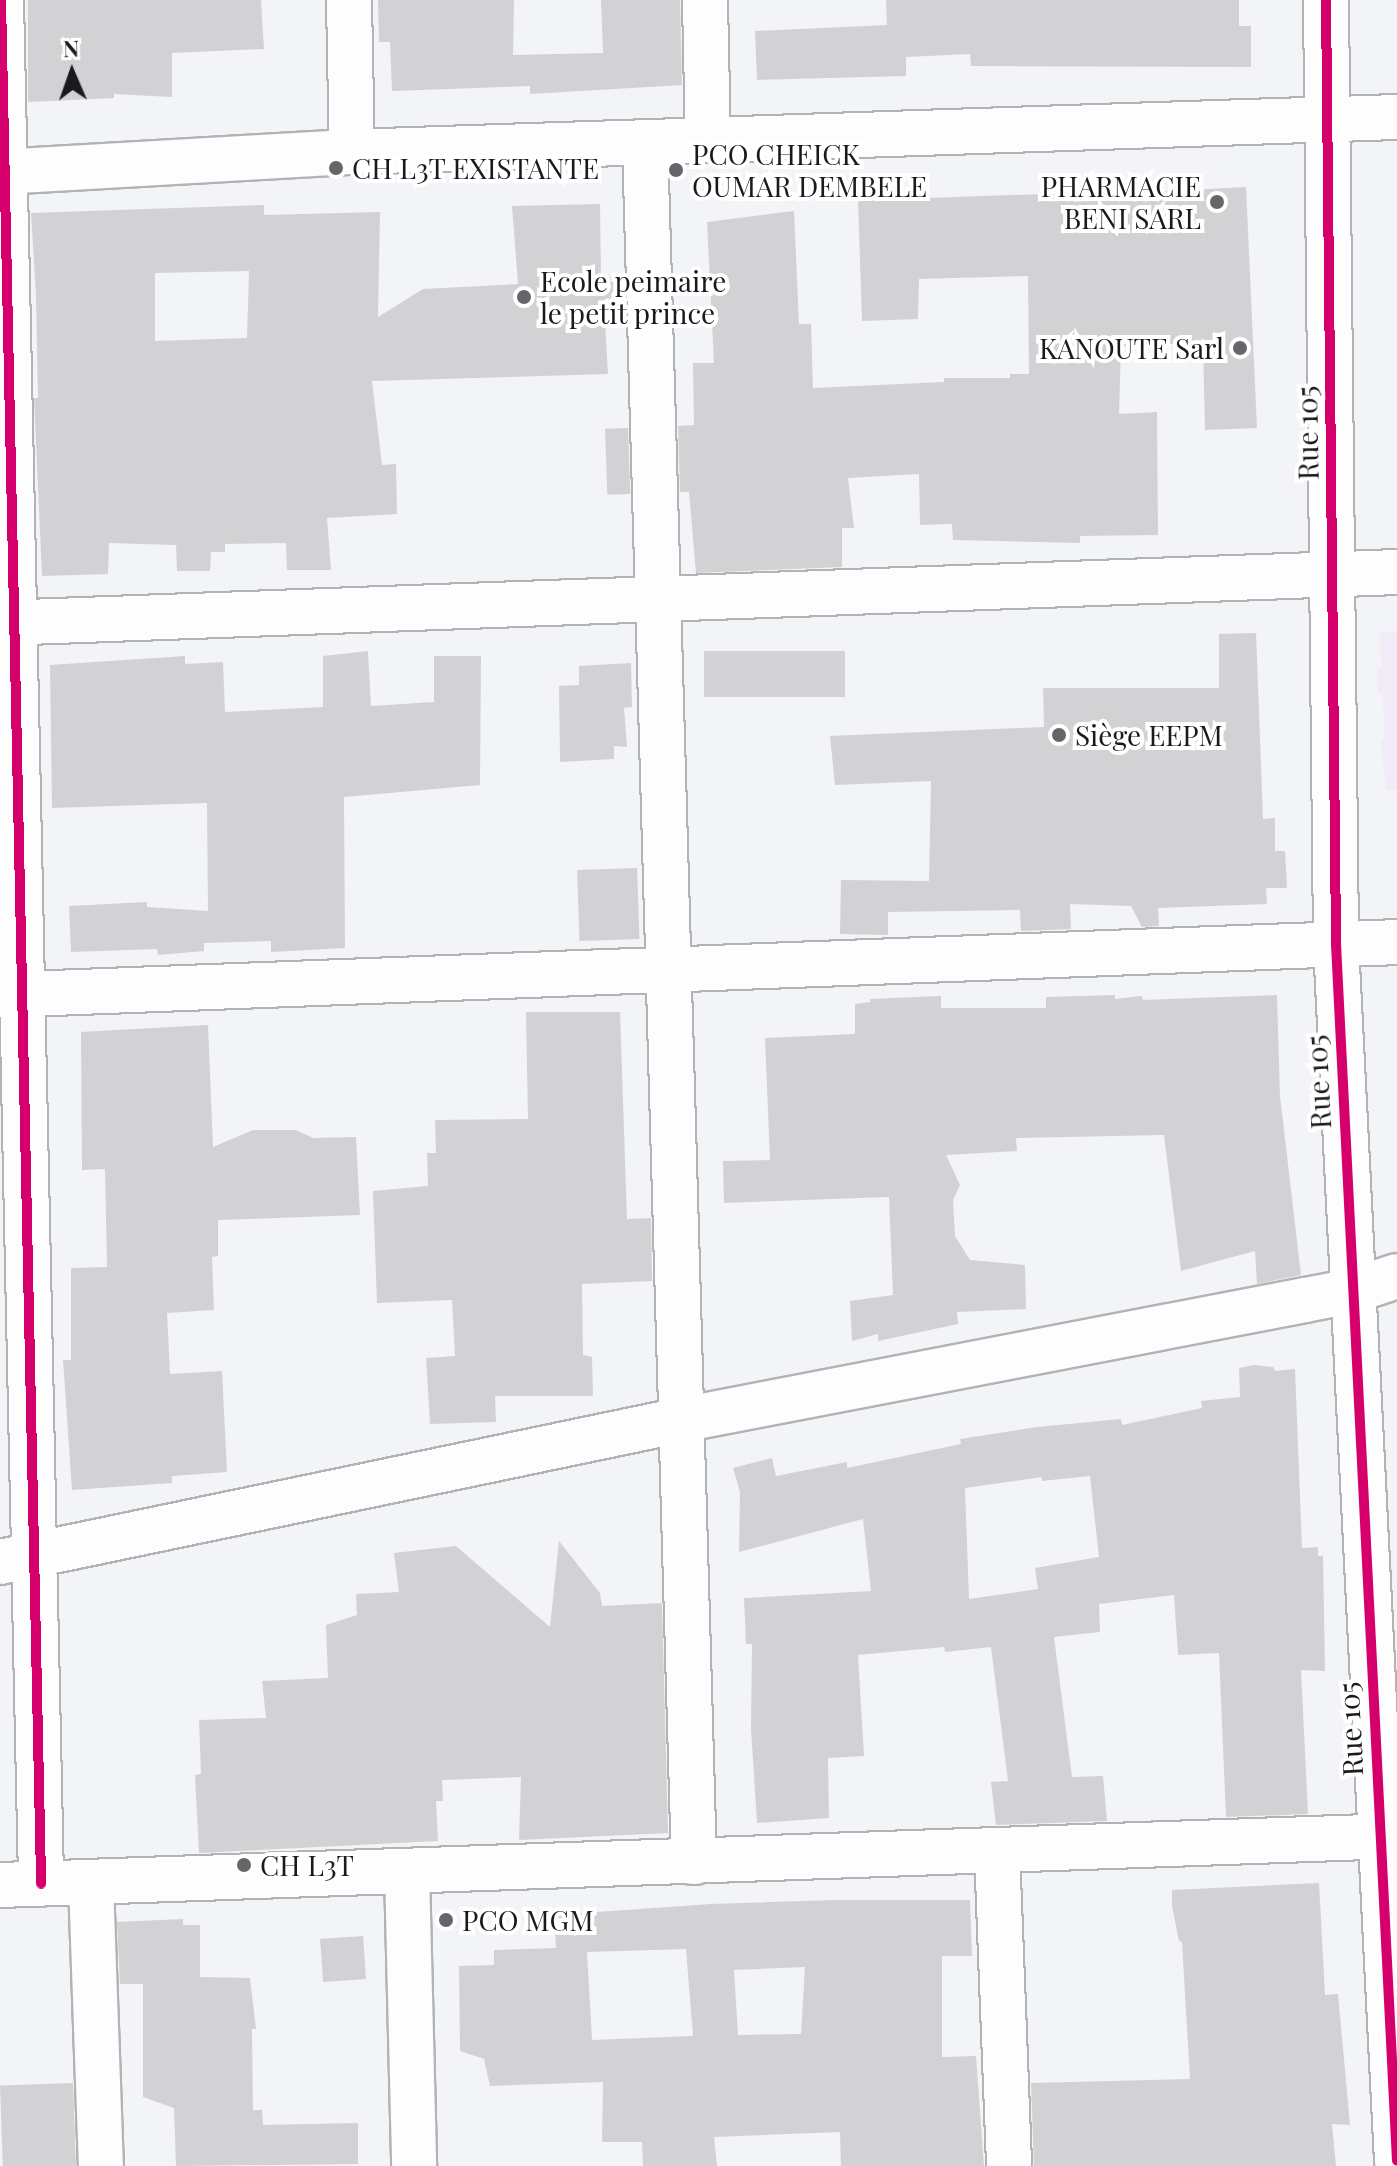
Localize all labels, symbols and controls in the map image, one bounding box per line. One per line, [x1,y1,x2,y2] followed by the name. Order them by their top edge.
[32,32,112,112] north arrow
[63,33,80,63] text: N
[692,137,928,203] place label: PCO CHEICK OUMAR DEMBELE
[352,151,600,185] place label: CH L3T EXISTANTE
[327,159,345,177] marker: CH L3T EXISTANTE
[667,161,685,179] marker: PCO CHEICK OUMAR DEMBELE
[1041,169,1201,235] place label: PHARMACIE BENI SARL
[1208,193,1226,211] marker: PHARMACIE BENI SARL
[540,264,726,330] place label: Ecole peimaire le petit prince
[515,288,533,306] marker: Ecole peimaire le petit prince
[1039,331,1224,365] place label: KANOUTE Sarl
[1231,339,1249,357] marker: KANOUTE Sarl
[1289,386,1325,480] street label: Rue 105
[1075,718,1223,752] place label: Siège EEPM
[1050,726,1068,744] marker: Siège EEPM
[1299,1034,1337,1130] street label: Rue 105
[1331,1681,1369,1777] street label: Rue 105
[260,1848,354,1882] place label: CH L3T
[235,1856,253,1874] marker: CH L3T
[462,1903,594,1937] place label: PCO MGM
[437,1911,455,1929] marker: PCO MGM

